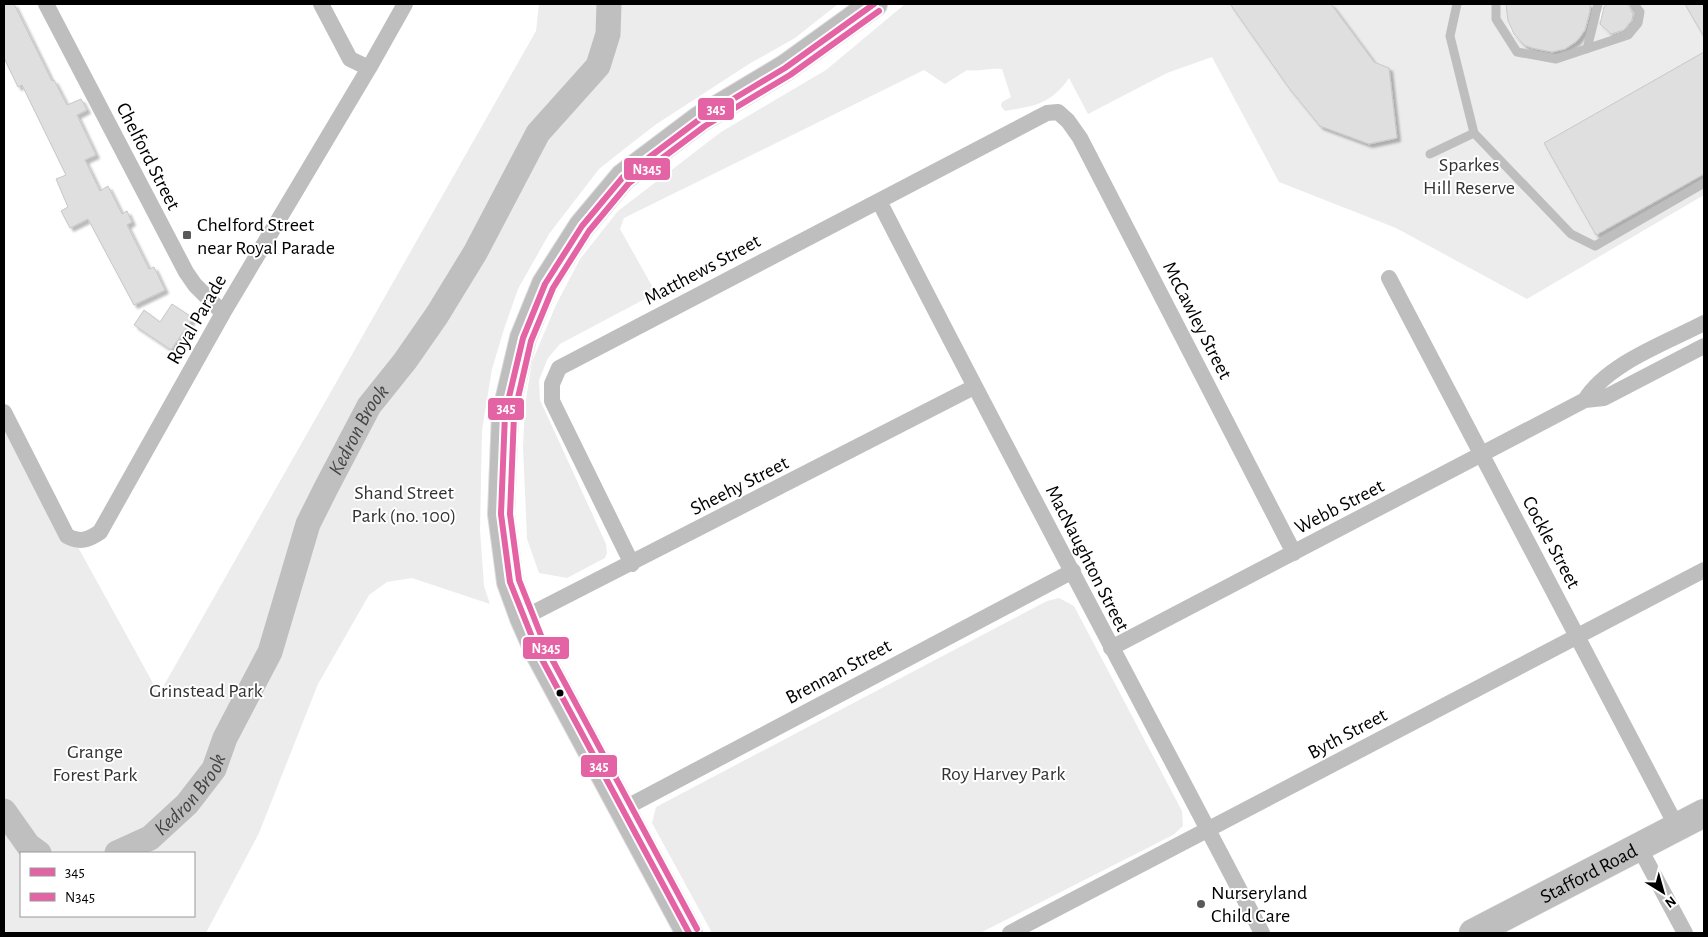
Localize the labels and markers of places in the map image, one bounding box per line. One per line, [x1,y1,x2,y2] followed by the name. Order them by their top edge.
[197,215,335,258] place label: Chelford Street near Royal Parade
[181,229,193,241] marker: Chelford Street near Royal Parade
[555,688,565,698] unlabelled marker
[1211,883,1307,926] place label: Nurseryland Child Care
[1195,898,1207,910] marker: Nurseryland Child Care

